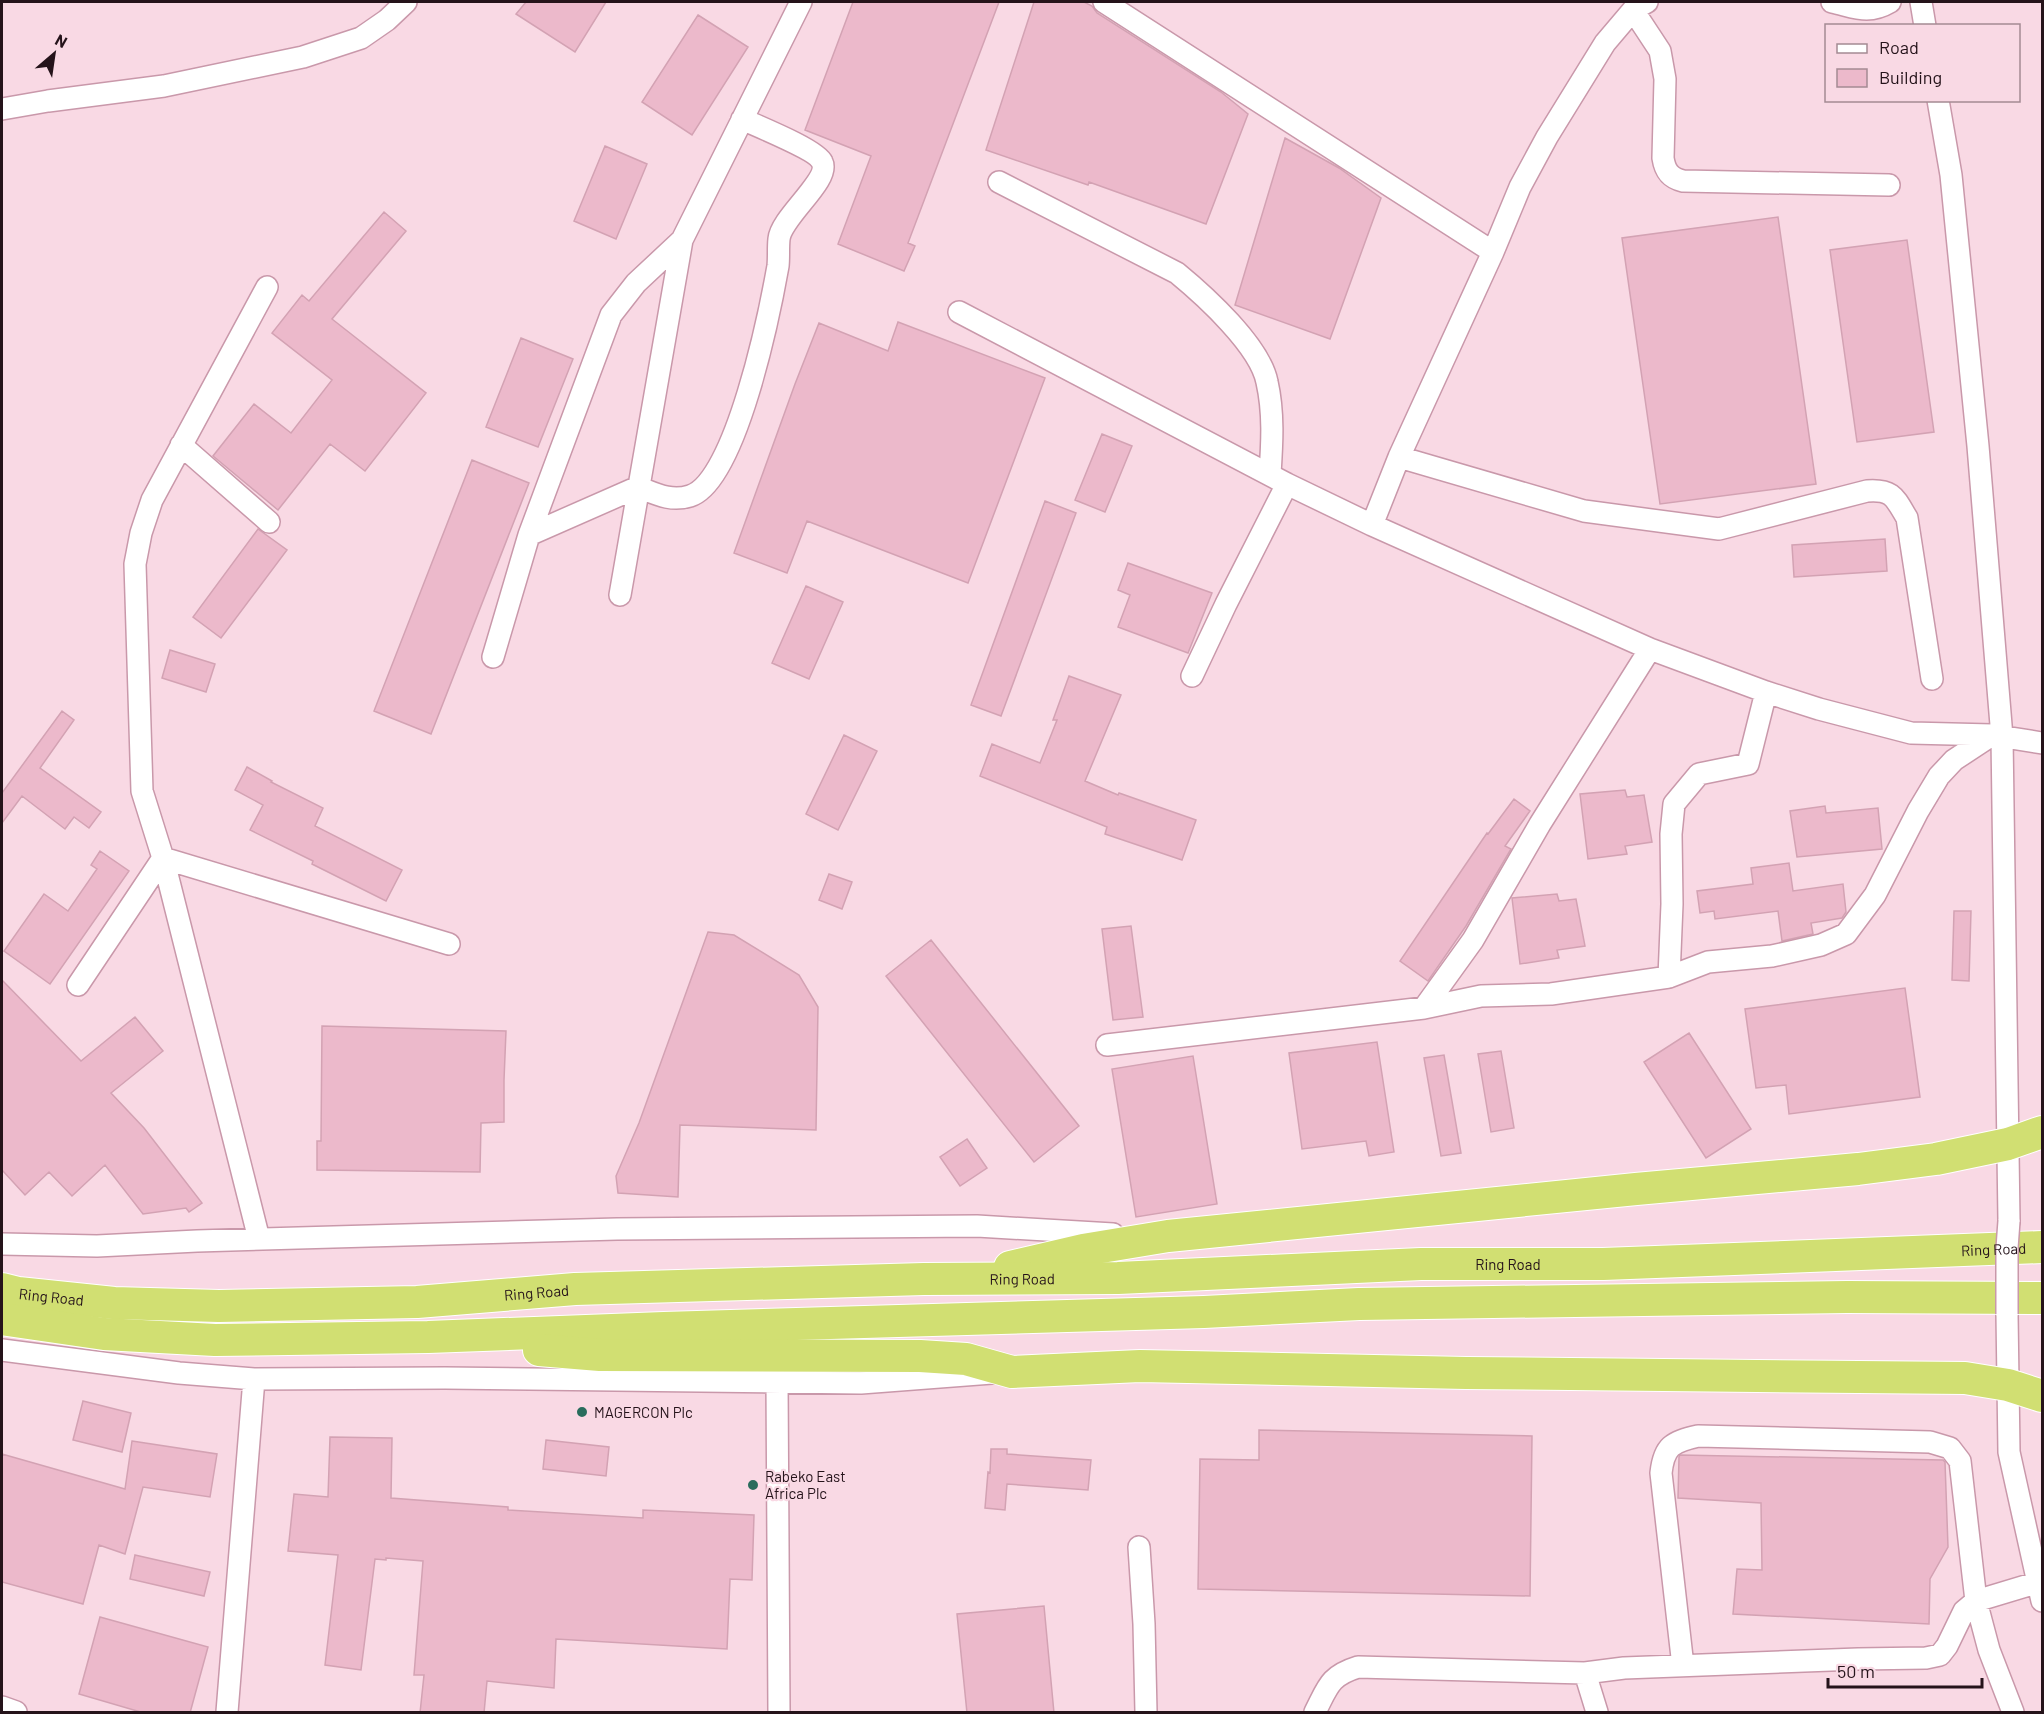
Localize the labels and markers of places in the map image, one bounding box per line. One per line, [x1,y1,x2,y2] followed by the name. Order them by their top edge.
[594,1403,693,1421] place label: MAGERCON Plc
[575,1405,589,1419] marker: MAGERCON Plc
[765,1467,846,1502] place label: Rabeko East Africa Plc
[746,1478,760,1492] marker: Rabeko East Africa Plc

